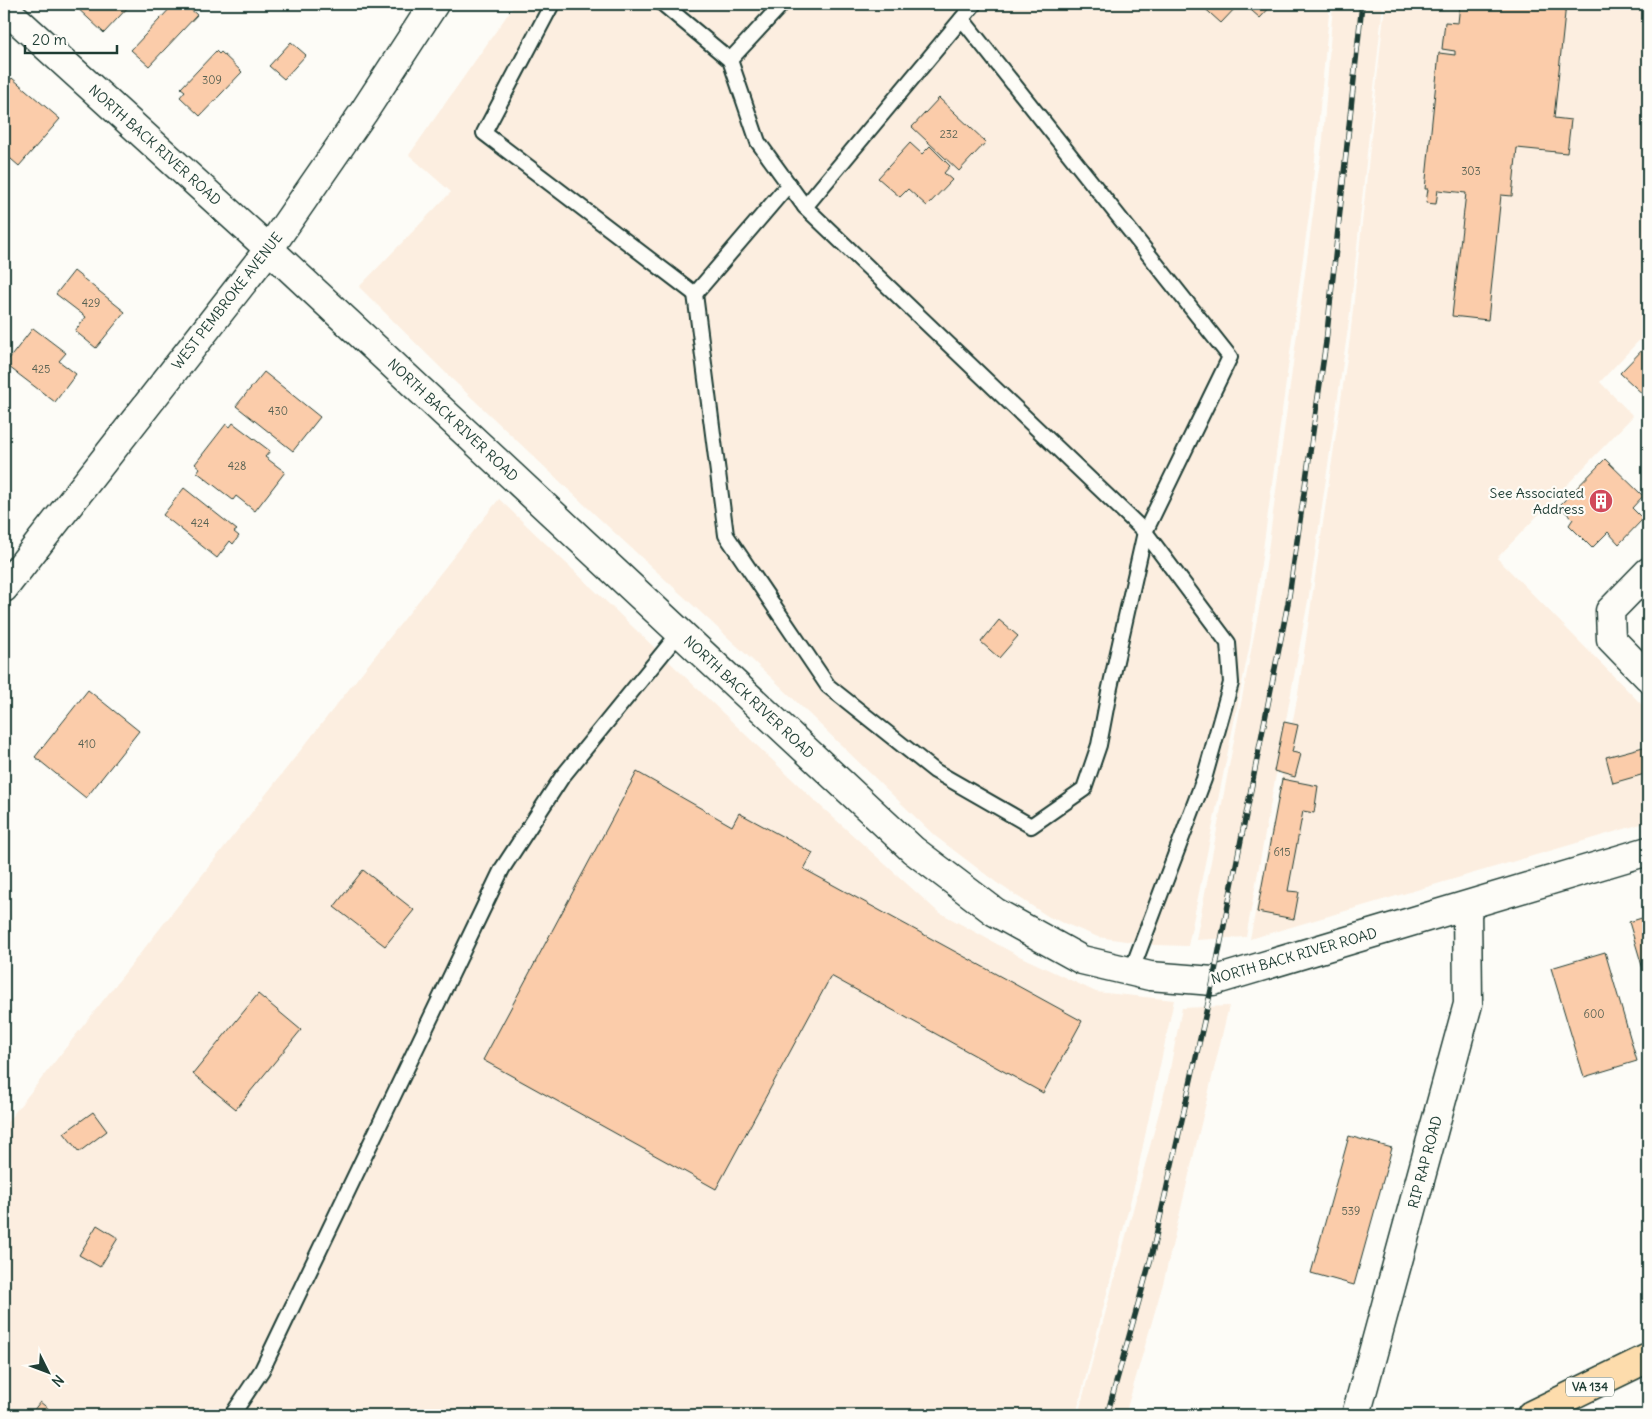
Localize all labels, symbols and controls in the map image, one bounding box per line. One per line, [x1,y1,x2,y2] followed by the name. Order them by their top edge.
[25,22,118,54] scale bar
[32,30,67,49] text: 20 m
[202,73,222,87] house number: 309
[85,81,225,209] street label: NORTH BACK RIVER ROAD
[940,127,958,141] house number: 232
[1461,164,1481,178] house number: 303
[168,229,286,373] street label: WEST PEMBROKE AVENUE
[82,296,100,310] house number: 429
[384,355,522,485] street label: NORTH BACK RIVER ROAD
[32,362,50,376] house number: 425
[268,404,288,418] house number: 430
[228,459,246,473] house number: 428
[1490,484,1584,518] place label: See Associated Address
[1588,488,1614,514] building icon: See Associated Address
[191,516,209,530] house number: 424
[680,632,818,762] street label: NORTH BACK RIVER ROAD
[78,737,96,751] house number: 410
[1273,845,1291,859] house number: 615
[1209,924,1379,988] street label: NORTH BACK RIVER ROAD
[1584,1007,1604,1021] house number: 600
[1404,1114,1446,1210] street label: RIP RAP ROAD
[1342,1204,1360,1218] house number: 539
[22,1346,72,1396] north arrow
[48,1371,68,1390] text: N
[1566,1378,1614,1396] road number: VA 134

